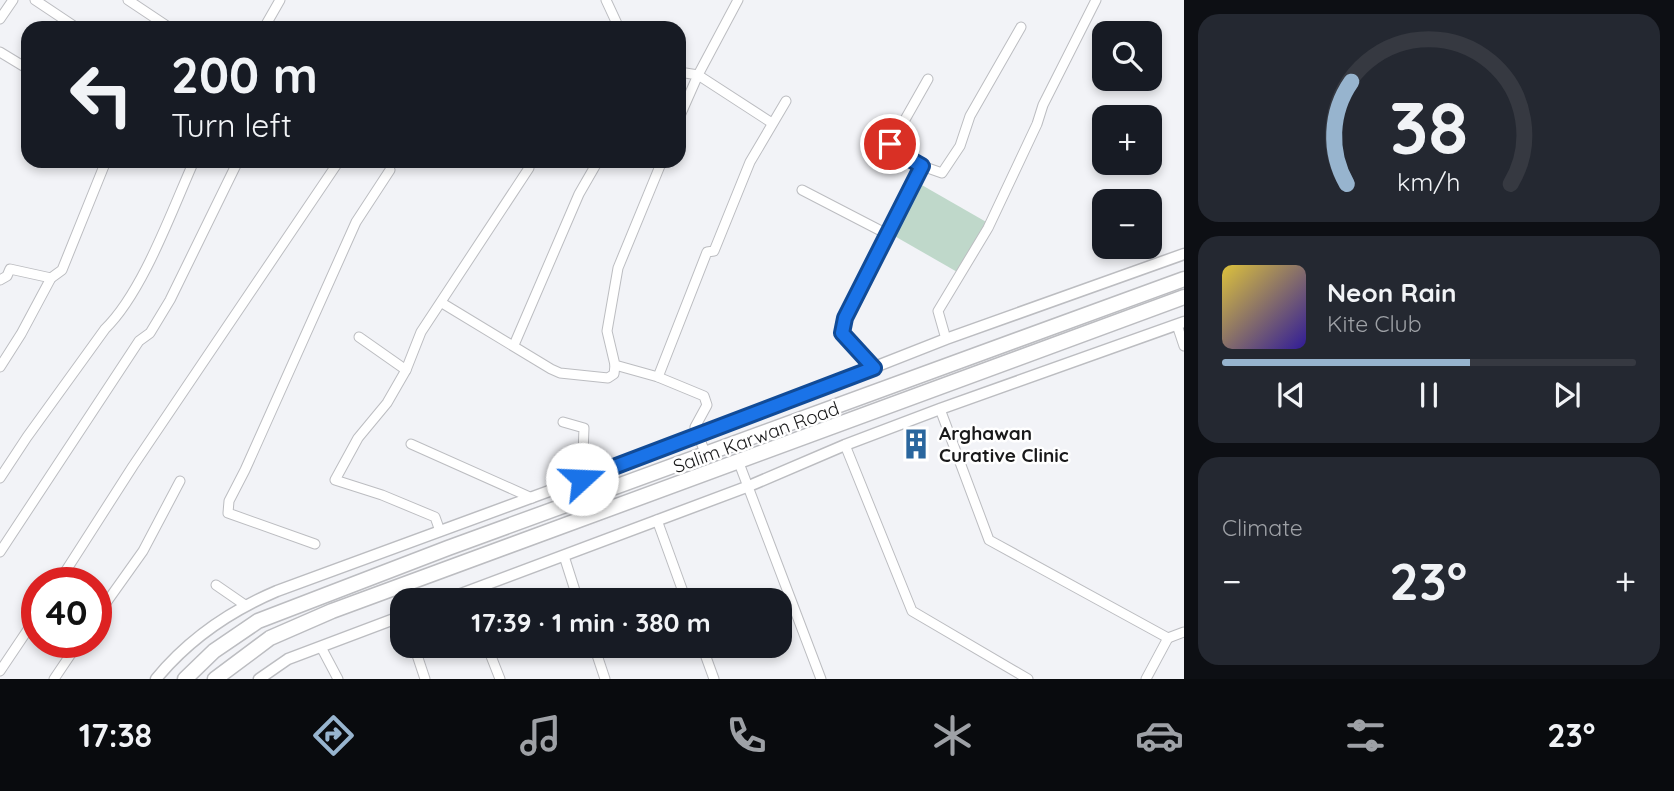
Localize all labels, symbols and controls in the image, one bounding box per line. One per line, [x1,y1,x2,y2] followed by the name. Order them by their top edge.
[1092,21,1162,259] map controls
[1092,21,1162,91] button: search
[171,44,318,105] text: 200 m
[56,49,147,140] icon: left
[1390,81,1469,172] text: 38
[171,105,292,145] text: Turn left
[1092,105,1162,175] button: +
[860,114,920,174] pin
[871,125,909,163] icon: arrive
[1397,166,1461,197] text: km/h
[1092,189,1162,259] button: −
[1327,276,1456,309] text: Neon Rain
[1327,309,1422,338] text: Kite Club
[1272,376,1310,414] icon: previous
[1410,376,1448,414] icon: pause
[1548,376,1586,414] icon: next
[670,396,842,478] street label: Salim Karwan Road
[939,421,1069,467] place label: Arghawan Curative Clinic
[899,427,933,461] building icon: Arghawan Curative Clinic
[545,442,619,516] position arrow
[1222,513,1303,542] text: Climate
[1389,548,1467,613] text: 23°
[1222,557,1242,605] text: −
[1615,557,1636,605] text: +
[21,567,112,658] speed limit sign: 40
[471,606,711,639] text: 17:39 · 1 min · 380 m
[309,711,358,760] icon: directions
[516,711,565,760] icon: music
[722,711,771,760] icon: phone
[928,711,977,760] icon: climate
[1135,711,1184,760] icon: car
[1341,711,1390,760] icon: filters
[79,715,152,755] text: 17:38
[1547,715,1595,755] text: 23°

